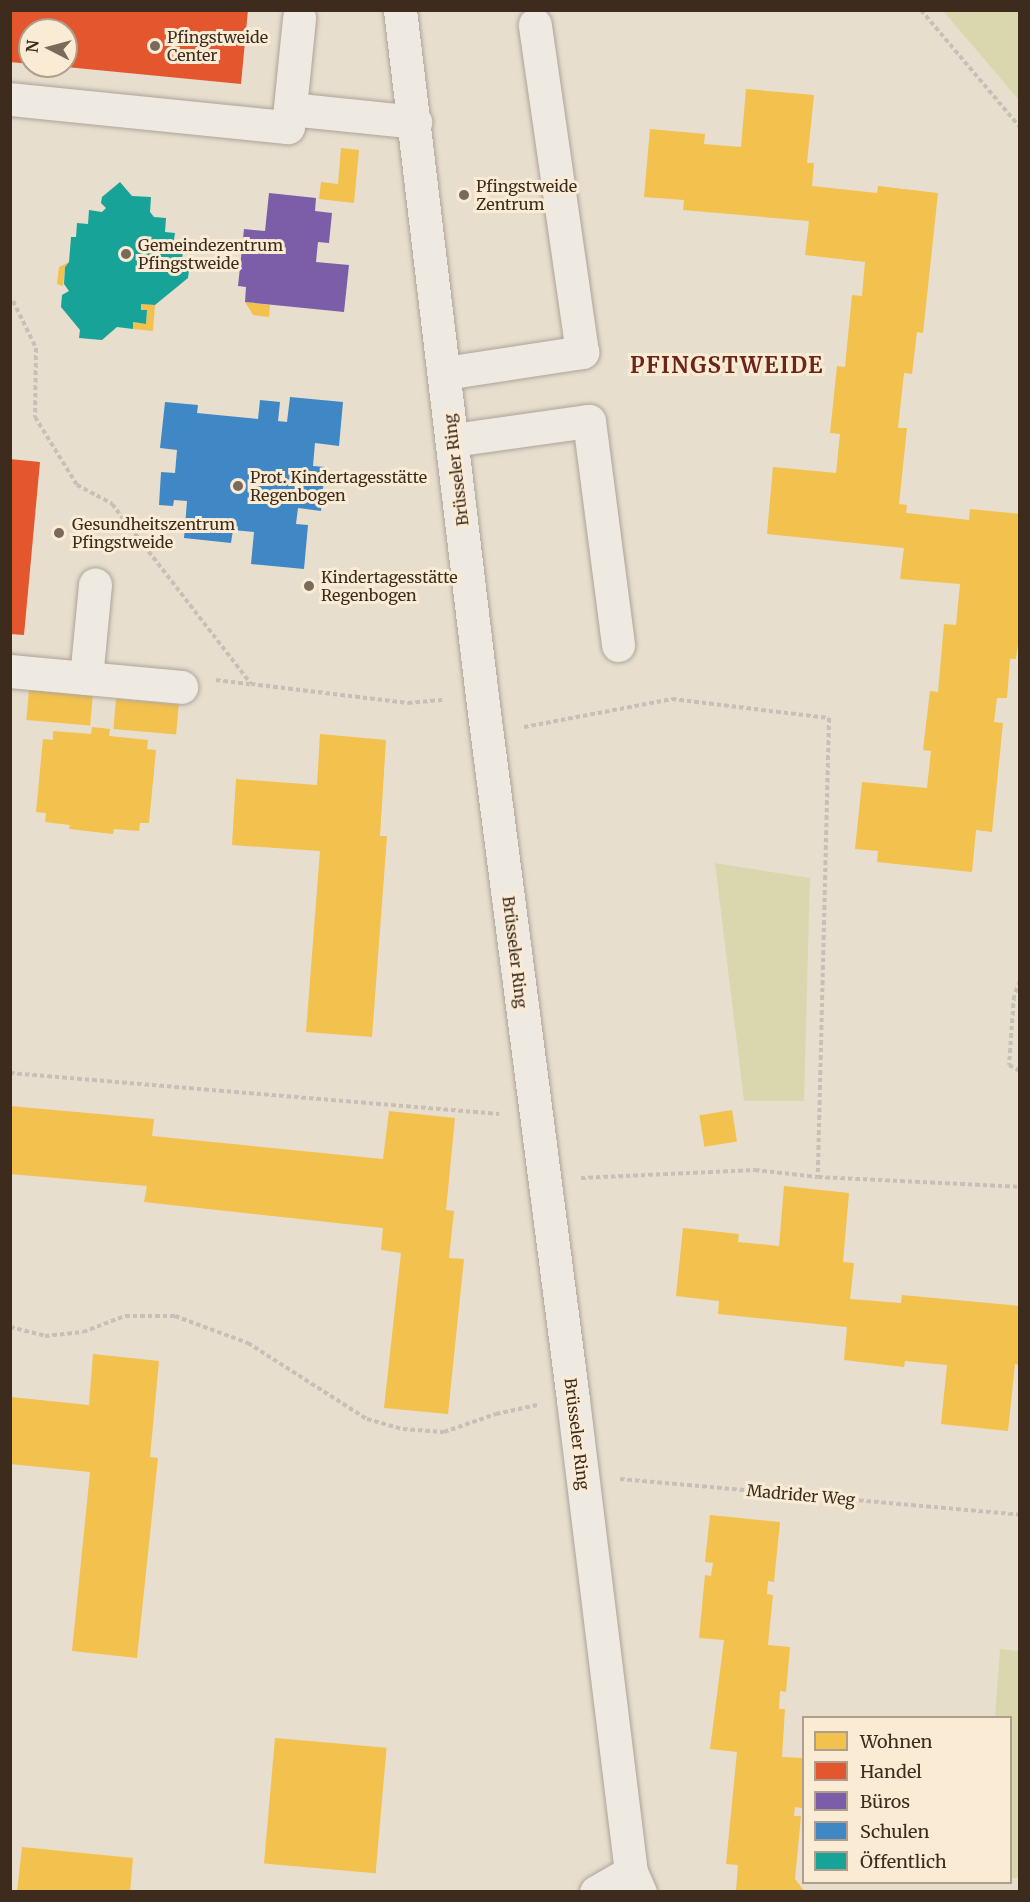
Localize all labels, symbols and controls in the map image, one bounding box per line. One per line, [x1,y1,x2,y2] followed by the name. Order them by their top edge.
[18,18,78,78] north arrow
[167,27,268,65] place label: Pfingstweide Center
[21,39,43,54] text: N
[148,39,162,53] marker: Pfingstweide Center
[476,176,577,214] place label: Pfingstweide Zentrum
[457,188,471,202] marker: Pfingstweide Zentrum
[138,235,283,273] place label: Gemeindezentrum Pfingstweide
[119,247,133,261] marker: Gemeindezentrum Pfingstweide
[630,353,824,379] district label: PFINGSTWEIDE
[440,413,472,527] street label: Brüsseler Ring
[250,467,427,505] place label: Prot. Kindertagesstätte Regenbogen
[231,479,245,493] marker: Prot. Kindertagesstätte Regenbogen
[72,514,235,552] place label: Gesundheitszentrum Pfingstweide
[50,524,68,542] marker: Gesundheitszentrum Pfingstweide
[321,567,458,605] place label: Kindertagesstätte Regenbogen
[302,579,316,593] marker: Kindertagesstätte Regenbogen
[499,895,531,1009] street label: Brüsseler Ring
[561,1377,593,1491] street label: Brüsseler Ring
[746,1481,856,1509] street label: Madrider Weg
[802,1716,1012,1884] legend
[860,1730,933,1753] text: Wohnen
[860,1760,922,1783] text: Handel
[860,1790,910,1813] text: Büros
[860,1820,929,1843] text: Schulen
[860,1850,947,1873] text: Öffentlich

